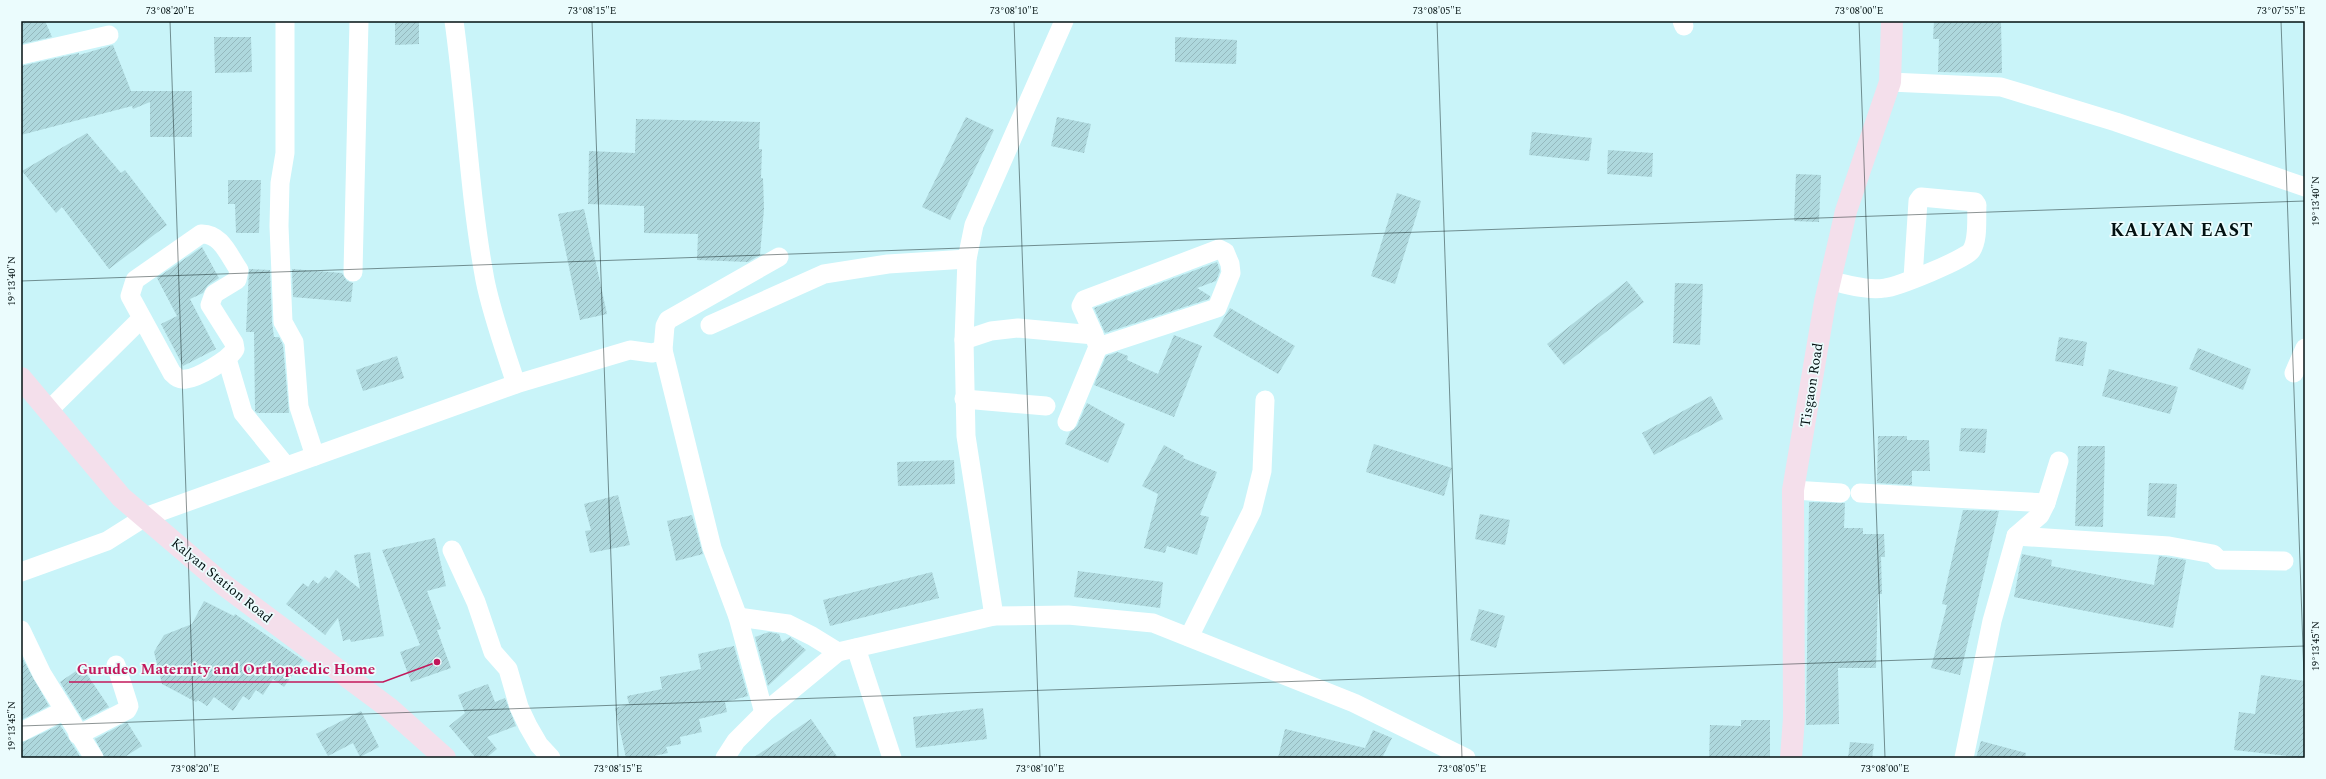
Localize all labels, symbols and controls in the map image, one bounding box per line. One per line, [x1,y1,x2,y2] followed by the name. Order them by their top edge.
[146,3,194,19] text: 73°08'20"E
[568,3,616,19] text: 73°08'15"E
[990,3,1038,19] text: 73°08'10"E
[1413,3,1461,19] text: 73°08'05"E
[1835,3,1883,19] text: 73°08'00"E
[2257,3,2305,19] text: 73°07'55"E
[2308,176,2324,226] text: 19°13'40"N
[2110,217,2254,244] district label: KALYAN EAST
[4,256,20,306] text: 19°13'40"N
[1794,341,1829,429] street label: Tisgaon Road
[166,533,277,628] street label: Kalyan Station Road
[2308,621,2324,671] text: 19°13'45"N
[69,655,383,682] callout: Gurudeo Maternity and Orthopaedic Home
[77,658,375,681] text: Gurudeo Maternity and Orthopaedic Home
[4,701,20,751] text: 19°13'45"N
[171,761,219,777] text: 73°08'20"E
[594,761,642,777] text: 73°08'15"E
[1016,761,1064,777] text: 73°08'10"E
[1438,761,1486,777] text: 73°08'05"E
[1861,761,1909,777] text: 73°08'00"E

